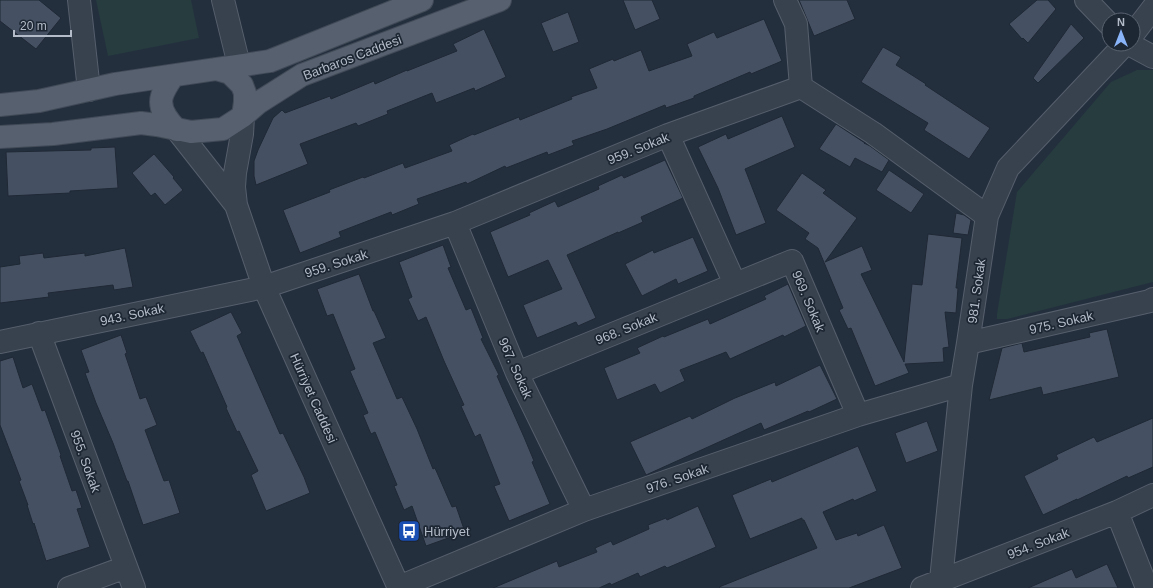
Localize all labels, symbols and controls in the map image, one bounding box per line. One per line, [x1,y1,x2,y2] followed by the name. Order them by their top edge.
[14,12,71,38] scale bar
[1101,12,1141,52] north arrow
[1117,16,1125,28] text: N
[20,19,47,33] text: 20 m
[301,32,404,83] street label: Barbaros Caddesi
[605,129,672,168] street label: 959. Sokak
[303,246,370,281] street label: 959. Sokak
[965,257,989,324] street label: 981. Sokak
[789,268,828,335] street label: 969. Sokak
[99,300,166,329] street label: 943. Sokak
[1028,308,1095,337] street label: 975. Sokak
[593,309,660,348] street label: 968. Sokak
[495,335,536,401] street label: 967. Sokak
[287,351,340,446] street label: Hürriyet Caddesi
[67,428,104,495] street label: 955. Sokak
[644,461,711,496] street label: 976. Sokak
[396,518,422,544] bus stop icon: Hürriyet
[424,524,470,539] place label: Hürriyet
[1005,525,1072,562] street label: 954. Sokak

